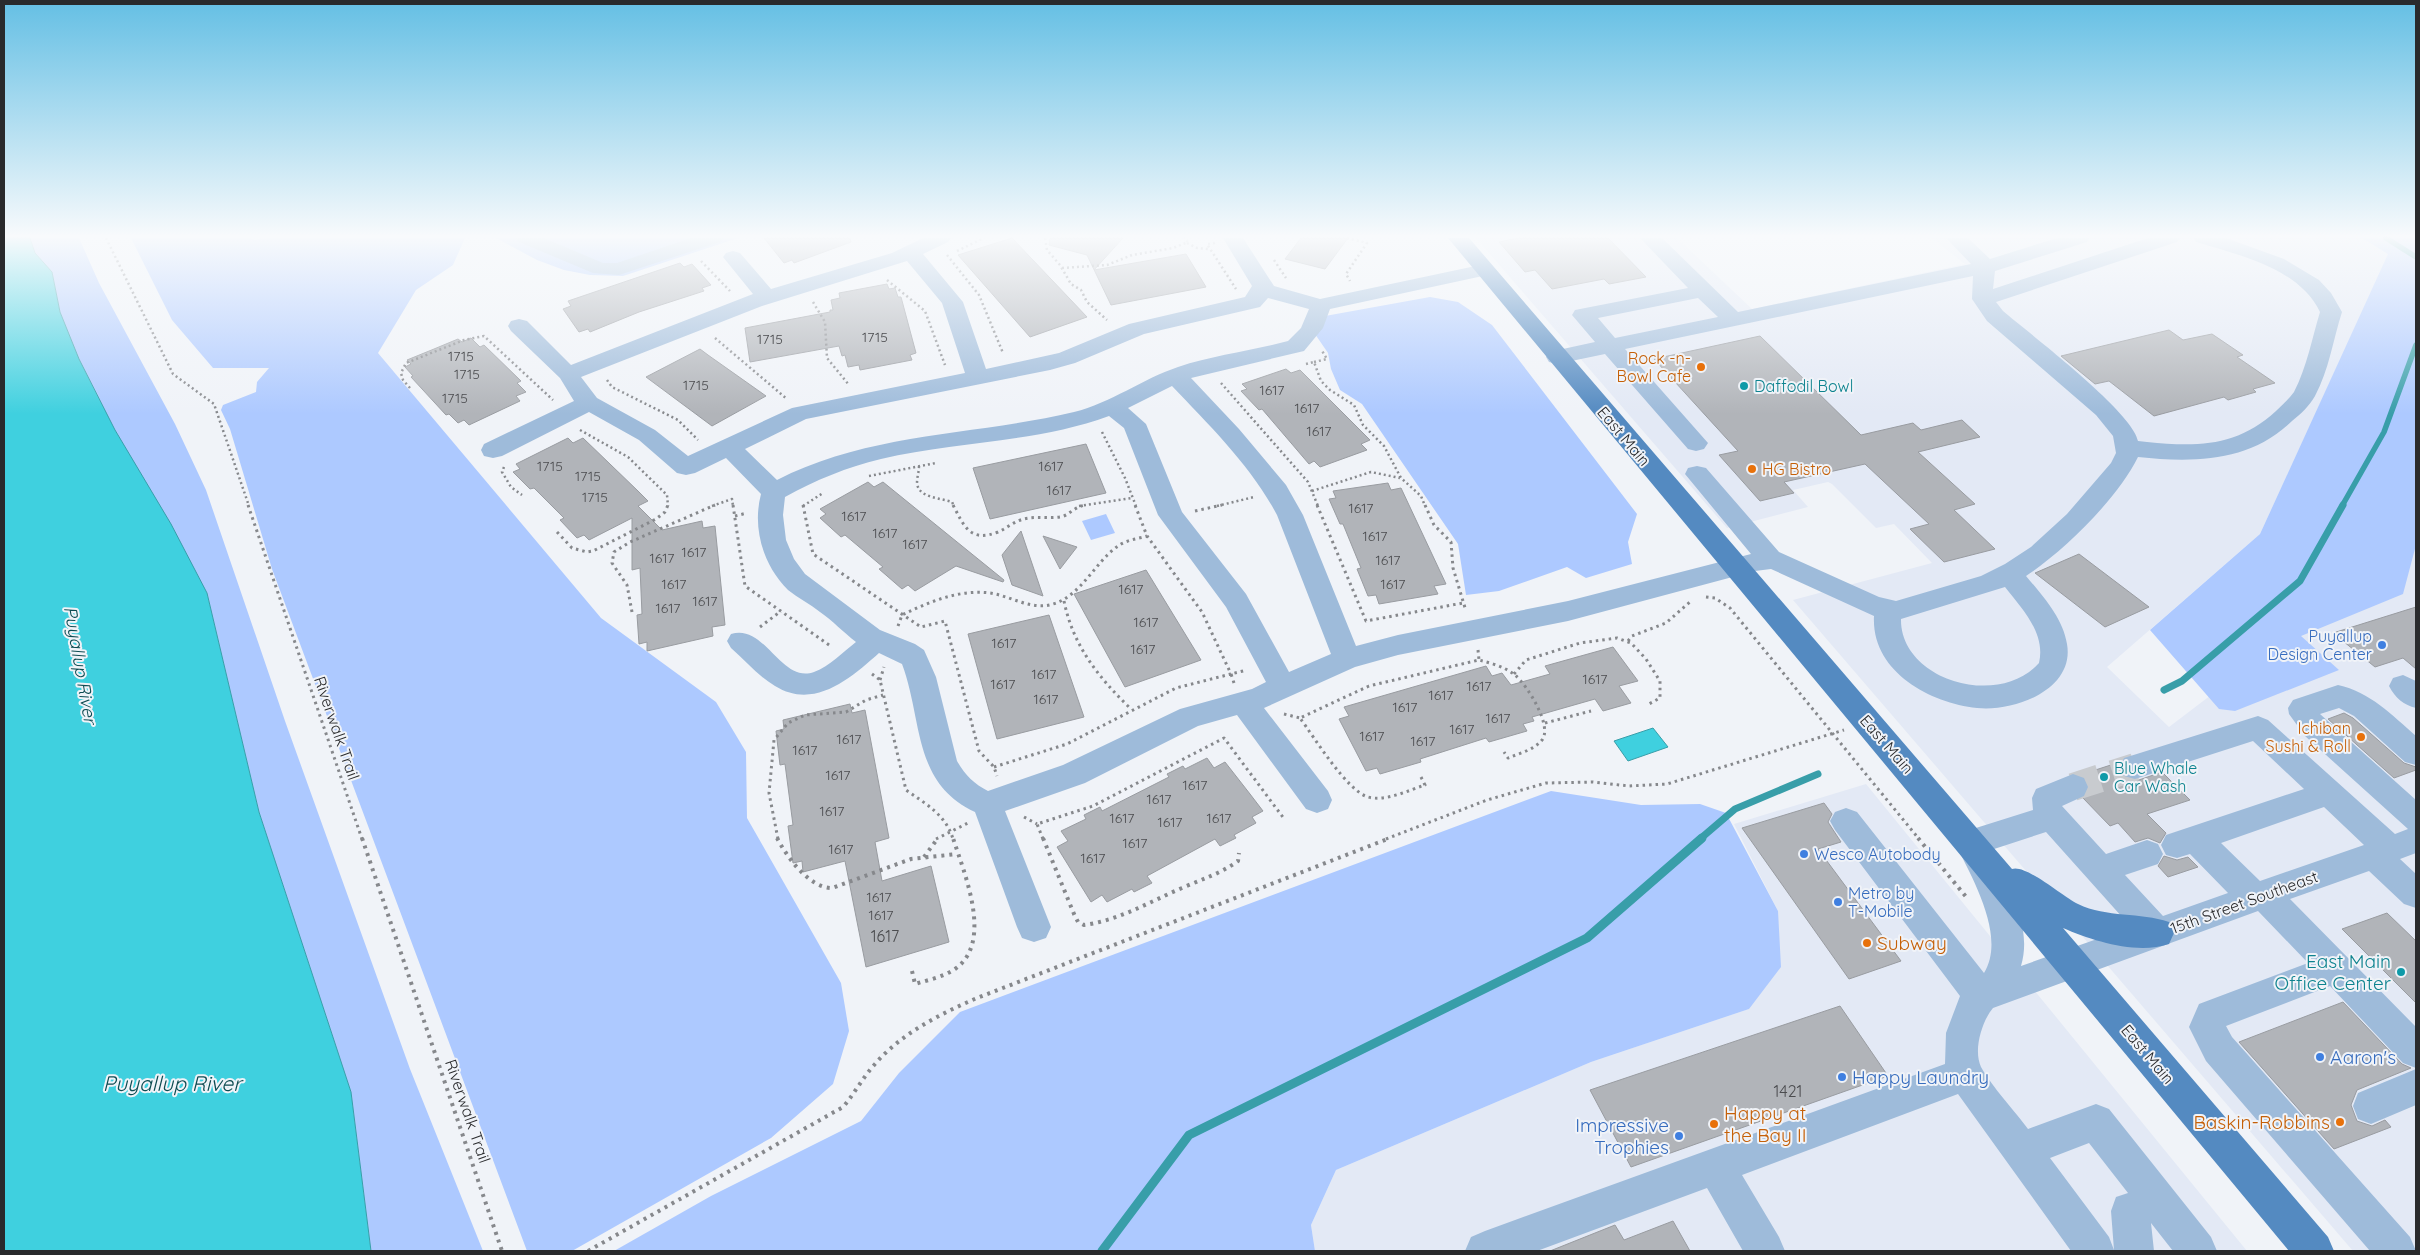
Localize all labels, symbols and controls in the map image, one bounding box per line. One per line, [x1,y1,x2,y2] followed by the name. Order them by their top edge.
[862,328,888,346] house number: 1715
[757,330,783,348] house number: 1715
[448,347,474,365] house number: 1715
[1617,348,1691,386] place label: Rock -n- Bowl Cafe
[1695,361,1707,373] marker: Rock -n- Bowl Cafe
[454,365,480,383] house number: 1715
[683,376,709,394] house number: 1715
[1754,376,1853,396] place label: Daffodil Bowl
[1738,380,1750,392] marker: Daffodil Bowl
[1259,381,1285,399] house number: 1617
[442,389,468,407] house number: 1715
[1294,399,1320,417] house number: 1617
[1593,402,1655,470] street label: East Main
[1306,422,1332,440] house number: 1617
[537,457,563,475] house number: 1715
[1038,457,1064,475] house number: 1617
[1762,459,1831,479] place label: HG Bistro
[1746,463,1758,475] marker: HG Bistro
[575,467,601,485] house number: 1715
[1046,481,1072,499] house number: 1617
[582,488,608,506] house number: 1715
[1348,499,1374,517] house number: 1617
[841,507,867,525] house number: 1617
[872,524,898,542] house number: 1617
[1362,527,1388,545] house number: 1617
[902,535,928,553] house number: 1617
[681,543,707,561] house number: 1617
[649,549,675,567] house number: 1617
[1375,551,1401,569] house number: 1617
[661,575,687,593] house number: 1617
[1380,575,1406,593] house number: 1617
[1118,580,1144,598] house number: 1617
[692,592,718,610] house number: 1617
[655,599,681,617] house number: 1617
[59,604,102,727] water label: Puyallup River
[1133,613,1159,631] house number: 1617
[2268,626,2372,664] place label: Puyallup Design Center
[991,634,1017,652] house number: 1617
[2376,639,2388,651] marker: Puyallup Design Center
[1130,640,1156,658] house number: 1617
[1031,665,1057,683] house number: 1617
[1582,670,1608,688] house number: 1617
[310,673,364,783] street label: Riverwalk Trail
[990,675,1016,693] house number: 1617
[1466,677,1492,695] house number: 1617
[1428,686,1454,704] house number: 1617
[1033,690,1059,708] house number: 1617
[1392,698,1418,716] house number: 1617
[1485,709,1511,727] house number: 1617
[1856,710,1918,778] street label: East Main
[2266,718,2351,756] place label: Ichiban Sushi & Roll
[1449,720,1475,738] house number: 1617
[1359,727,1385,745] house number: 1617
[836,730,862,748] house number: 1617
[2355,731,2367,743] marker: Ichiban Sushi & Roll
[1410,732,1436,750] house number: 1617
[792,741,818,759] house number: 1617
[2114,758,2197,796] place label: Blue Whale Car Wash
[825,766,851,784] house number: 1617
[2098,771,2110,783] marker: Blue Whale Car Wash
[1182,776,1208,794] house number: 1617
[1146,790,1172,808] house number: 1617
[819,802,845,820] house number: 1617
[1109,809,1135,827] house number: 1617
[1206,809,1232,827] house number: 1617
[1157,813,1183,831] house number: 1617
[1122,834,1148,852] house number: 1617
[828,840,854,858] house number: 1617
[1814,844,1941,864] place label: Wesco Autobody
[1798,848,1810,860] marker: Wesco Autobody
[1080,849,1106,867] house number: 1617
[2167,866,2321,938] street label: 15th Street Southeast
[1848,883,1914,921] place label: Metro by T-Mobile
[866,888,892,906] house number: 1617
[1832,896,1844,908] marker: Metro by T-Mobile
[868,906,894,924] house number: 1617
[871,926,899,946] house number: 1617
[1877,931,1947,955] place label: Subway
[1861,937,1873,949] marker: Subway
[2274,949,2392,995] place label: East Main Office Center
[2395,966,2407,978] marker: East Main Office Center
[2117,1020,2179,1088] street label: East Main
[2330,1045,2396,1069] place label: Aaron's
[2314,1051,2326,1063] marker: Aaron's
[441,1056,495,1166] street label: Riverwalk Trail
[1852,1065,1989,1089] place label: Happy Laundry
[103,1070,244,1096] water label: Puyallup River
[1836,1071,1848,1083] marker: Happy Laundry
[1774,1081,1802,1101] house number: 1421
[1724,1101,1807,1147] place label: Happy at the Bay II
[2193,1110,2330,1134] place label: Baskin-Robbins
[1575,1113,1669,1159] place label: Impressive Trophies
[2334,1116,2346,1128] marker: Baskin-Robbins
[1708,1118,1720,1130] marker: Happy at the Bay II
[1673,1130,1685,1142] marker: Impressive Trophies

